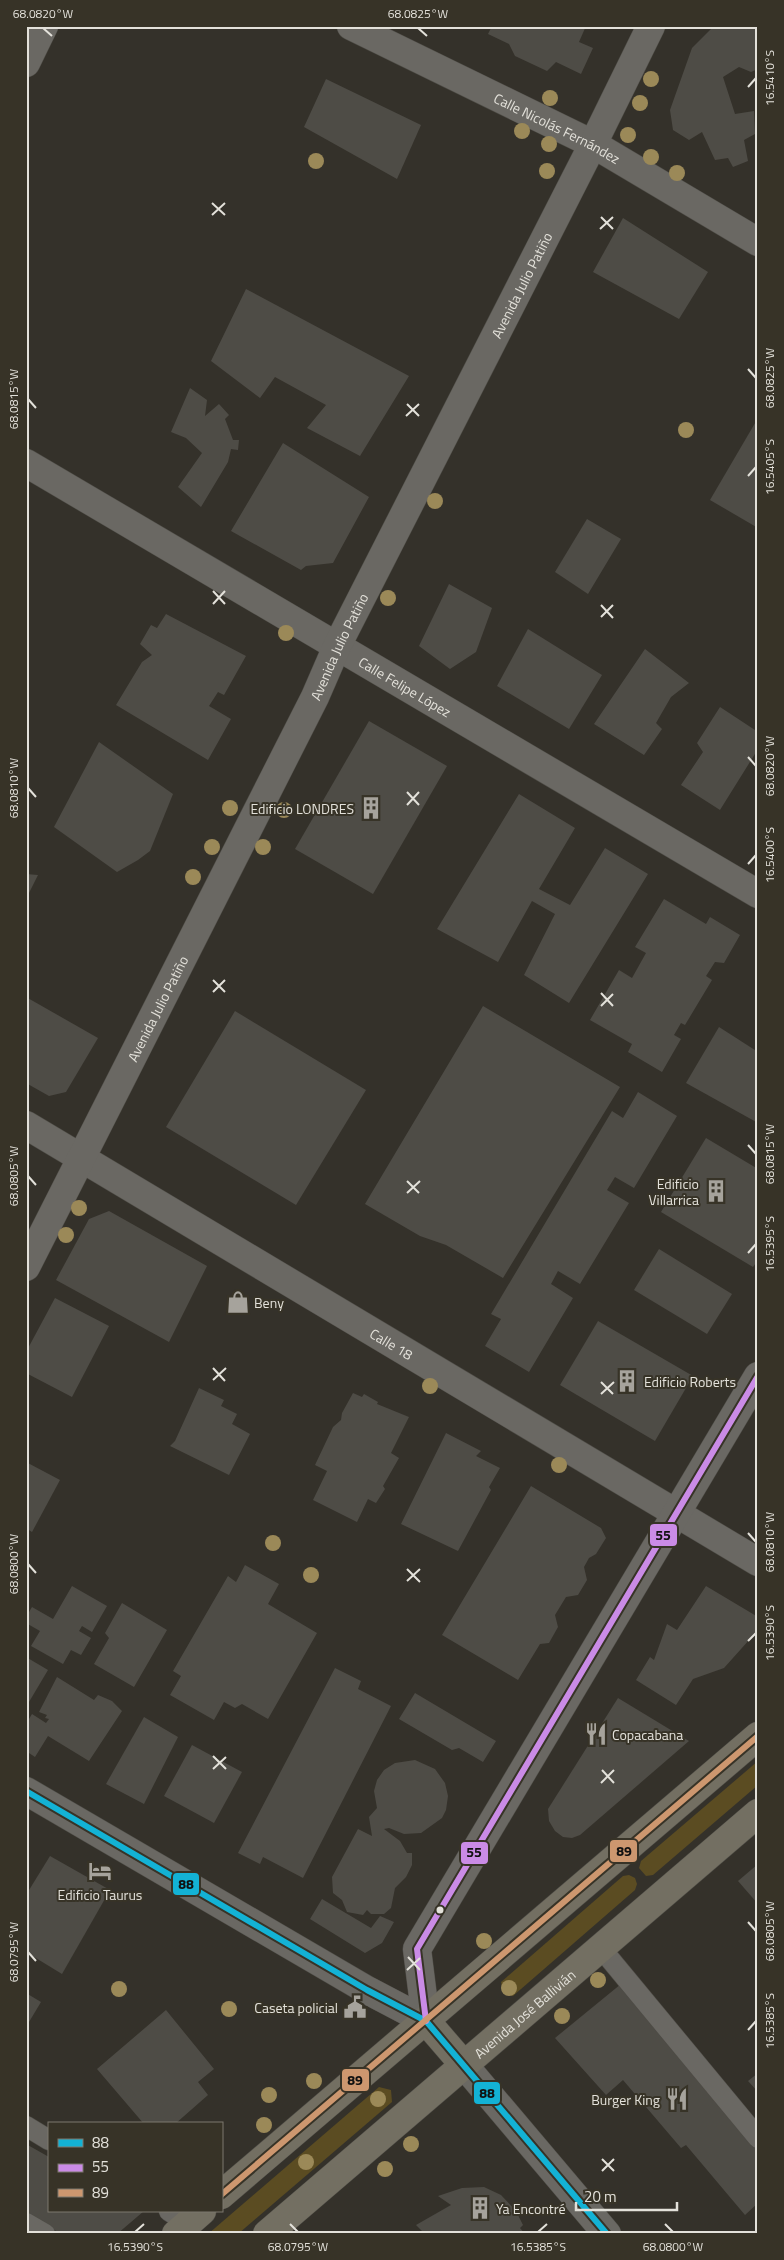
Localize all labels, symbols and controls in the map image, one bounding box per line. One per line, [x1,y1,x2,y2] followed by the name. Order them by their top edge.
[13,4,73,23] text: 68.0820°W
[388,4,448,23] text: 68.0825°W
[760,50,779,106] text: 16.5410°S
[491,87,624,169] street label: Calle Nicolás Fernández
[485,228,557,341] street label: Avenida Julio Patiño
[760,348,779,408] text: 68.0825°W
[4,369,23,429] text: 68.0815°W
[760,439,779,495] text: 16.5405°S
[304,589,373,703] street label: Avenida Julio Patiño
[355,651,455,722] street label: Calle Felipe López
[760,736,779,796] text: 68.0820°W
[4,758,23,818] text: 68.0810°W
[358,795,384,821] building icon: Edificio LONDRES
[250,798,354,819] place label: Edificio LONDRES
[760,827,779,883] text: 16.5400°S
[121,952,193,1065] street label: Avenida Julio Patiño
[760,1124,779,1184] text: 68.0815°W
[4,1146,23,1206] text: 68.0805°W
[648,1173,699,1210] place label: Edificio Villarrica
[703,1178,729,1204] building icon: Edificio Villarrica
[760,1216,779,1272] text: 16.5395°S
[225,1289,251,1315] shop icon: Beny
[254,1292,284,1313] place label: Beny
[366,1322,417,1365] street label: Calle 18
[614,1368,640,1394] building icon: Edificio Roberts
[644,1371,736,1392] place label: Edificio Roberts
[760,1512,779,1572] text: 68.0810°W
[649,1523,678,1547] line badge: 55
[655,1524,671,1545] text: 55
[4,1534,23,1594] text: 68.0800°W
[760,1605,779,1661] text: 16.5390°S
[583,1721,609,1747] restaurant icon: Copacabana
[612,1724,683,1745] place label: Copacabana
[609,1839,638,1863] line badge: 89
[616,1840,632,1861] text: 89
[460,1841,489,1865] line badge: 55
[466,1841,482,1862] text: 55
[87,1858,113,1884] hotel icon: Edificio Taurus
[172,1872,200,1896] line badge: 88
[178,1873,194,1894] text: 88
[58,1884,142,1905] place label: Edificio Taurus
[760,1901,779,1961] text: 68.0805°W
[435,1905,445,1915] unlabelled marker
[4,1922,23,1982] text: 68.0795°W
[469,1964,580,2063] street label: Avenida José Ballivián
[760,1993,779,2049] text: 16.5385°S
[342,1994,368,2020] public building icon: Caseta policial
[254,1997,338,2018] place label: Caseta policial
[341,2068,370,2092] line badge: 89
[347,2069,363,2090] text: 89
[473,2081,501,2105] line badge: 88
[479,2082,495,2103] text: 88
[664,2086,690,2112] restaurant icon: Burger King
[591,2089,660,2110] place label: Burger King
[48,2122,222,2212] legend
[92,2131,109,2154] text: 88
[92,2155,109,2178] text: 55
[576,2180,678,2212] scale bar
[92,2181,109,2204] text: 89
[584,2185,617,2208] text: 20 m
[467,2195,493,2221] building icon: Ya Encontré
[496,2198,566,2219] place label: Ya Encontré
[107,2237,163,2256] text: 16.5390°S
[268,2237,328,2256] text: 68.0795°W
[510,2237,566,2256] text: 16.5385°S
[643,2237,703,2256] text: 68.0800°W

